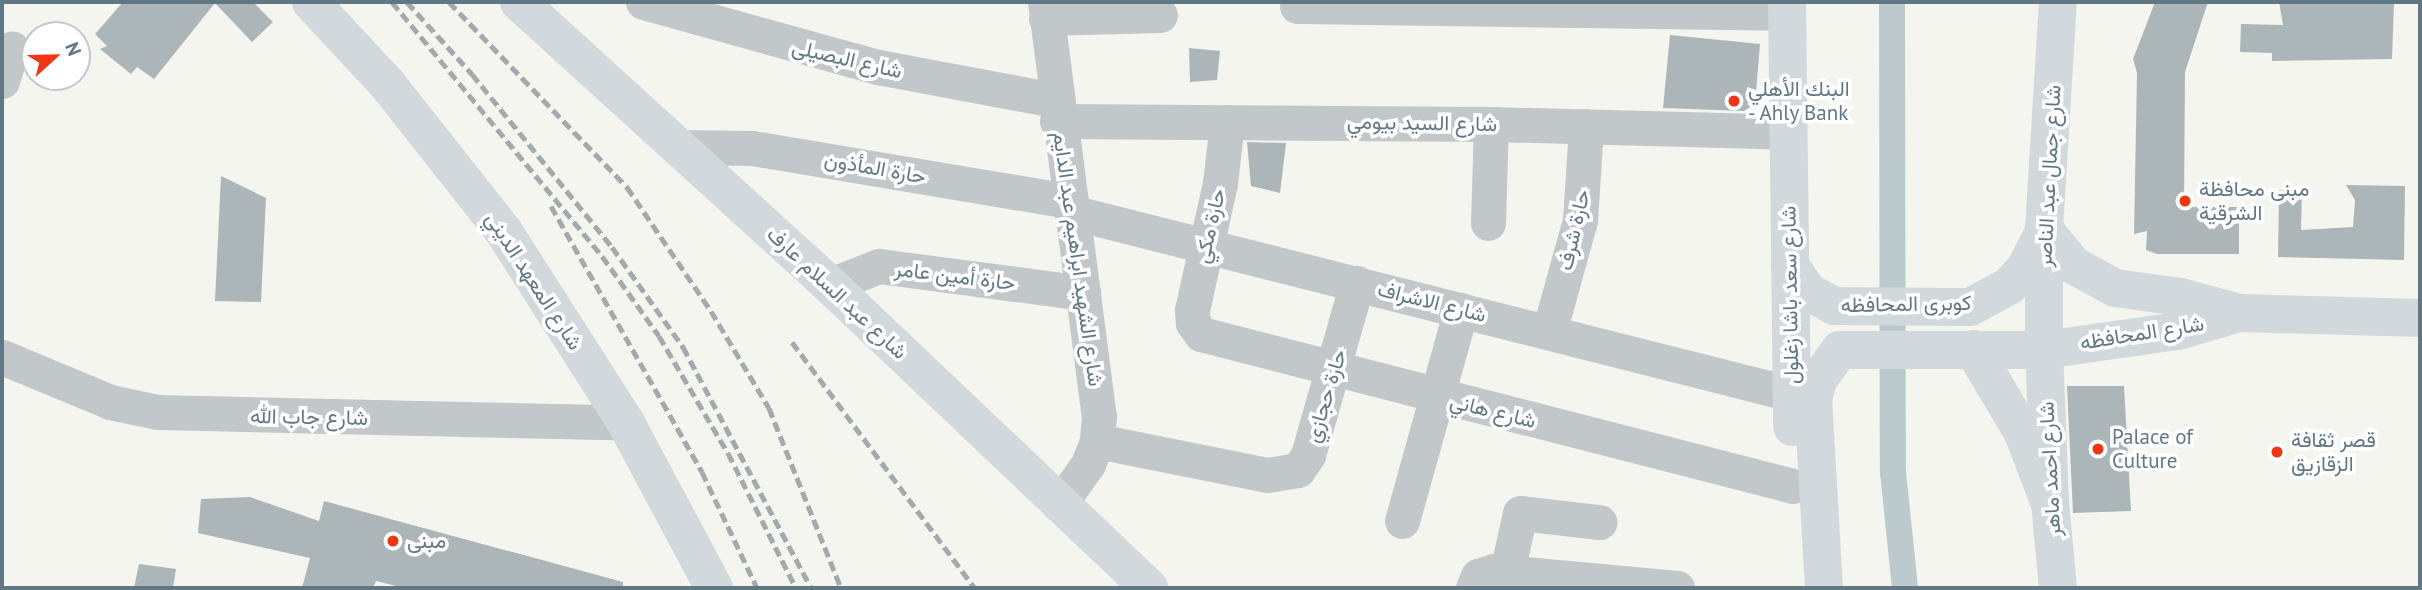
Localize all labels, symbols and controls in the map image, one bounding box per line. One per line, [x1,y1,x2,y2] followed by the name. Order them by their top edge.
[21,21,91,91] north arrow
[790,34,904,84] street label: شارع البصيلى
[60,39,87,59] text: N
[1748,76,1851,126] place label: البنك الأهلي - Ahly Bank
[2032,84,2066,268] street label: شارع جمال عبد الناصر
[1726,93,1742,109] marker: البنك الأهلي - Ahly Bank
[1347,109,1497,137] street label: شارع السيد بيومي
[1048,130,1108,388] street label: شارع الشهيد ابراهيم عبد الدايم
[822,147,928,189] street label: حارة المأذون
[2199,176,2309,226] place label: مبنى محافظة الشرقية
[1189,186,1231,266] street label: حارة مكي
[1553,187,1595,273] street label: حارة شرف
[2177,193,2193,209] marker: مبنى محافظة الشرقية
[1776,206,1804,384] street label: شارع سعد باشا زغلول
[480,207,588,355] street label: شارع المعهد الديني
[762,222,912,364] street label: شارع عبد السلام عارف
[893,256,1017,296] street label: حارة أمين عامر
[1375,276,1489,328] street label: شارع الاشراف
[1840,290,1972,318] street label: كوبرى المحافظه
[2078,311,2206,355] street label: شارع المحافظه
[1300,346,1352,446] street label: حارة حجازي
[1447,388,1539,434] street label: شارع هاني
[2034,401,2066,537] street label: شارع احمد ماهر
[250,403,368,431] street label: شارع جاب الله
[2112,424,2193,474] place label: Palace of Culture
[2291,427,2376,477] place label: قصر ثقافة الزقازيق
[2090,441,2106,457] marker: Palace of Culture
[2269,444,2285,460] marker: قصر ثقافة الزقازيق
[407,528,446,554] place label: مبنى
[385,533,401,549] marker: مبنى

